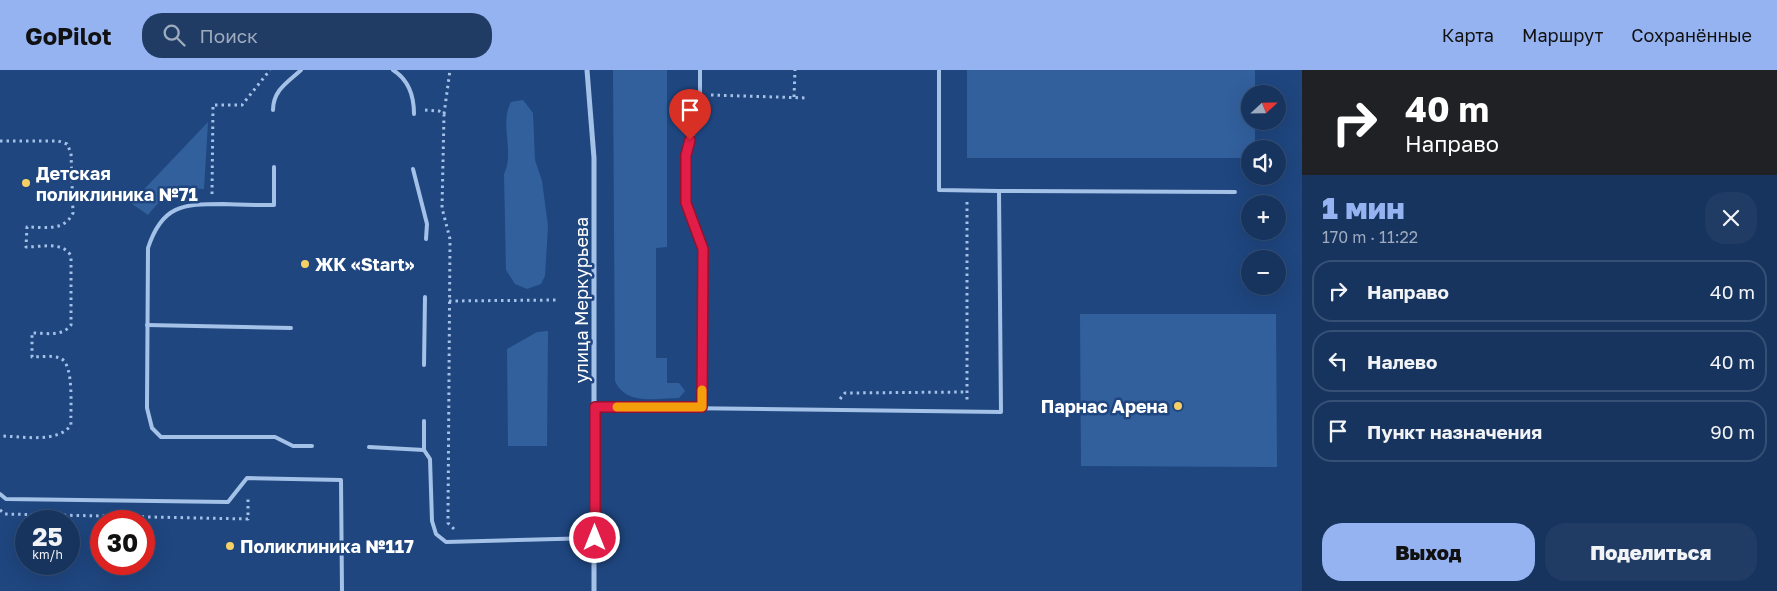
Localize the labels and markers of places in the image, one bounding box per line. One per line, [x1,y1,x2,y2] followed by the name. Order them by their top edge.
[669,89,711,140] pin
[36,162,198,205] place label: Детская поликлиника №71
[20,177,32,189] marker: Детская поликлиника №71
[315,253,415,275] place label: ЖК «Start»
[299,258,311,270] marker: ЖК «Start»
[1041,395,1168,417] place label: Парнас Арена
[1172,400,1184,412] marker: Парнас Арена
[240,535,414,557] place label: Поликлиника №117
[224,540,236,552] marker: Поликлиника №117

